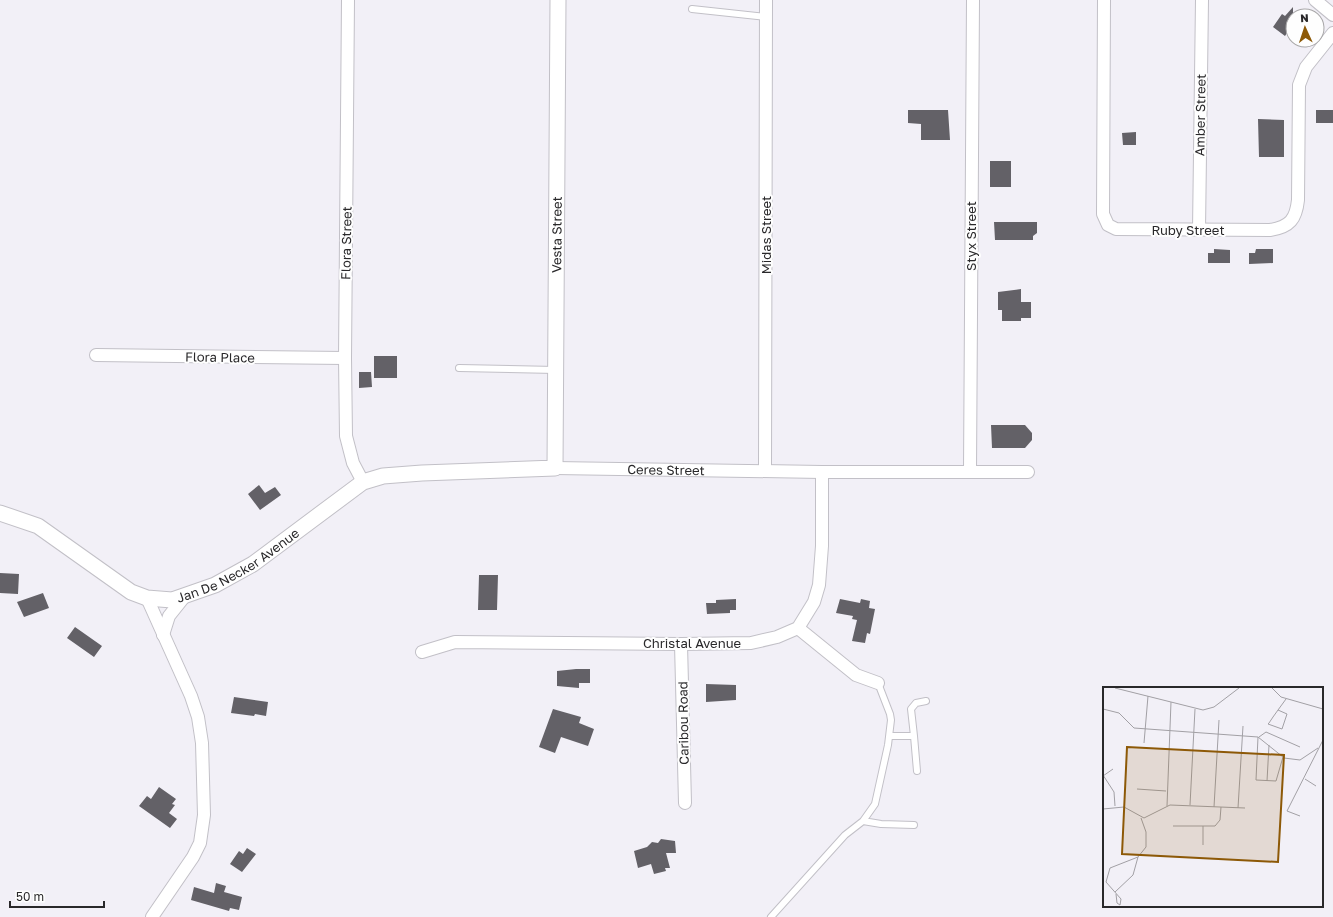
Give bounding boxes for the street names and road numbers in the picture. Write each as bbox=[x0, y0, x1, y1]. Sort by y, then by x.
street label: Amber Street bbox=[1191, 74, 1209, 156]
street label: Vesta Street bbox=[548, 196, 565, 273]
street label: Midas Street bbox=[758, 196, 774, 274]
street label: Styx Street bbox=[963, 201, 979, 271]
street label: Flora Street bbox=[337, 206, 355, 280]
street label: Ruby Street bbox=[1151, 222, 1225, 238]
street label: Flora Place bbox=[185, 348, 255, 366]
street label: Ceres Street bbox=[627, 461, 705, 478]
street label: Jan De Necker Avenue bbox=[174, 525, 302, 606]
street label: Christal Avenue bbox=[643, 635, 741, 651]
street label: Caribou Road bbox=[674, 681, 692, 765]

